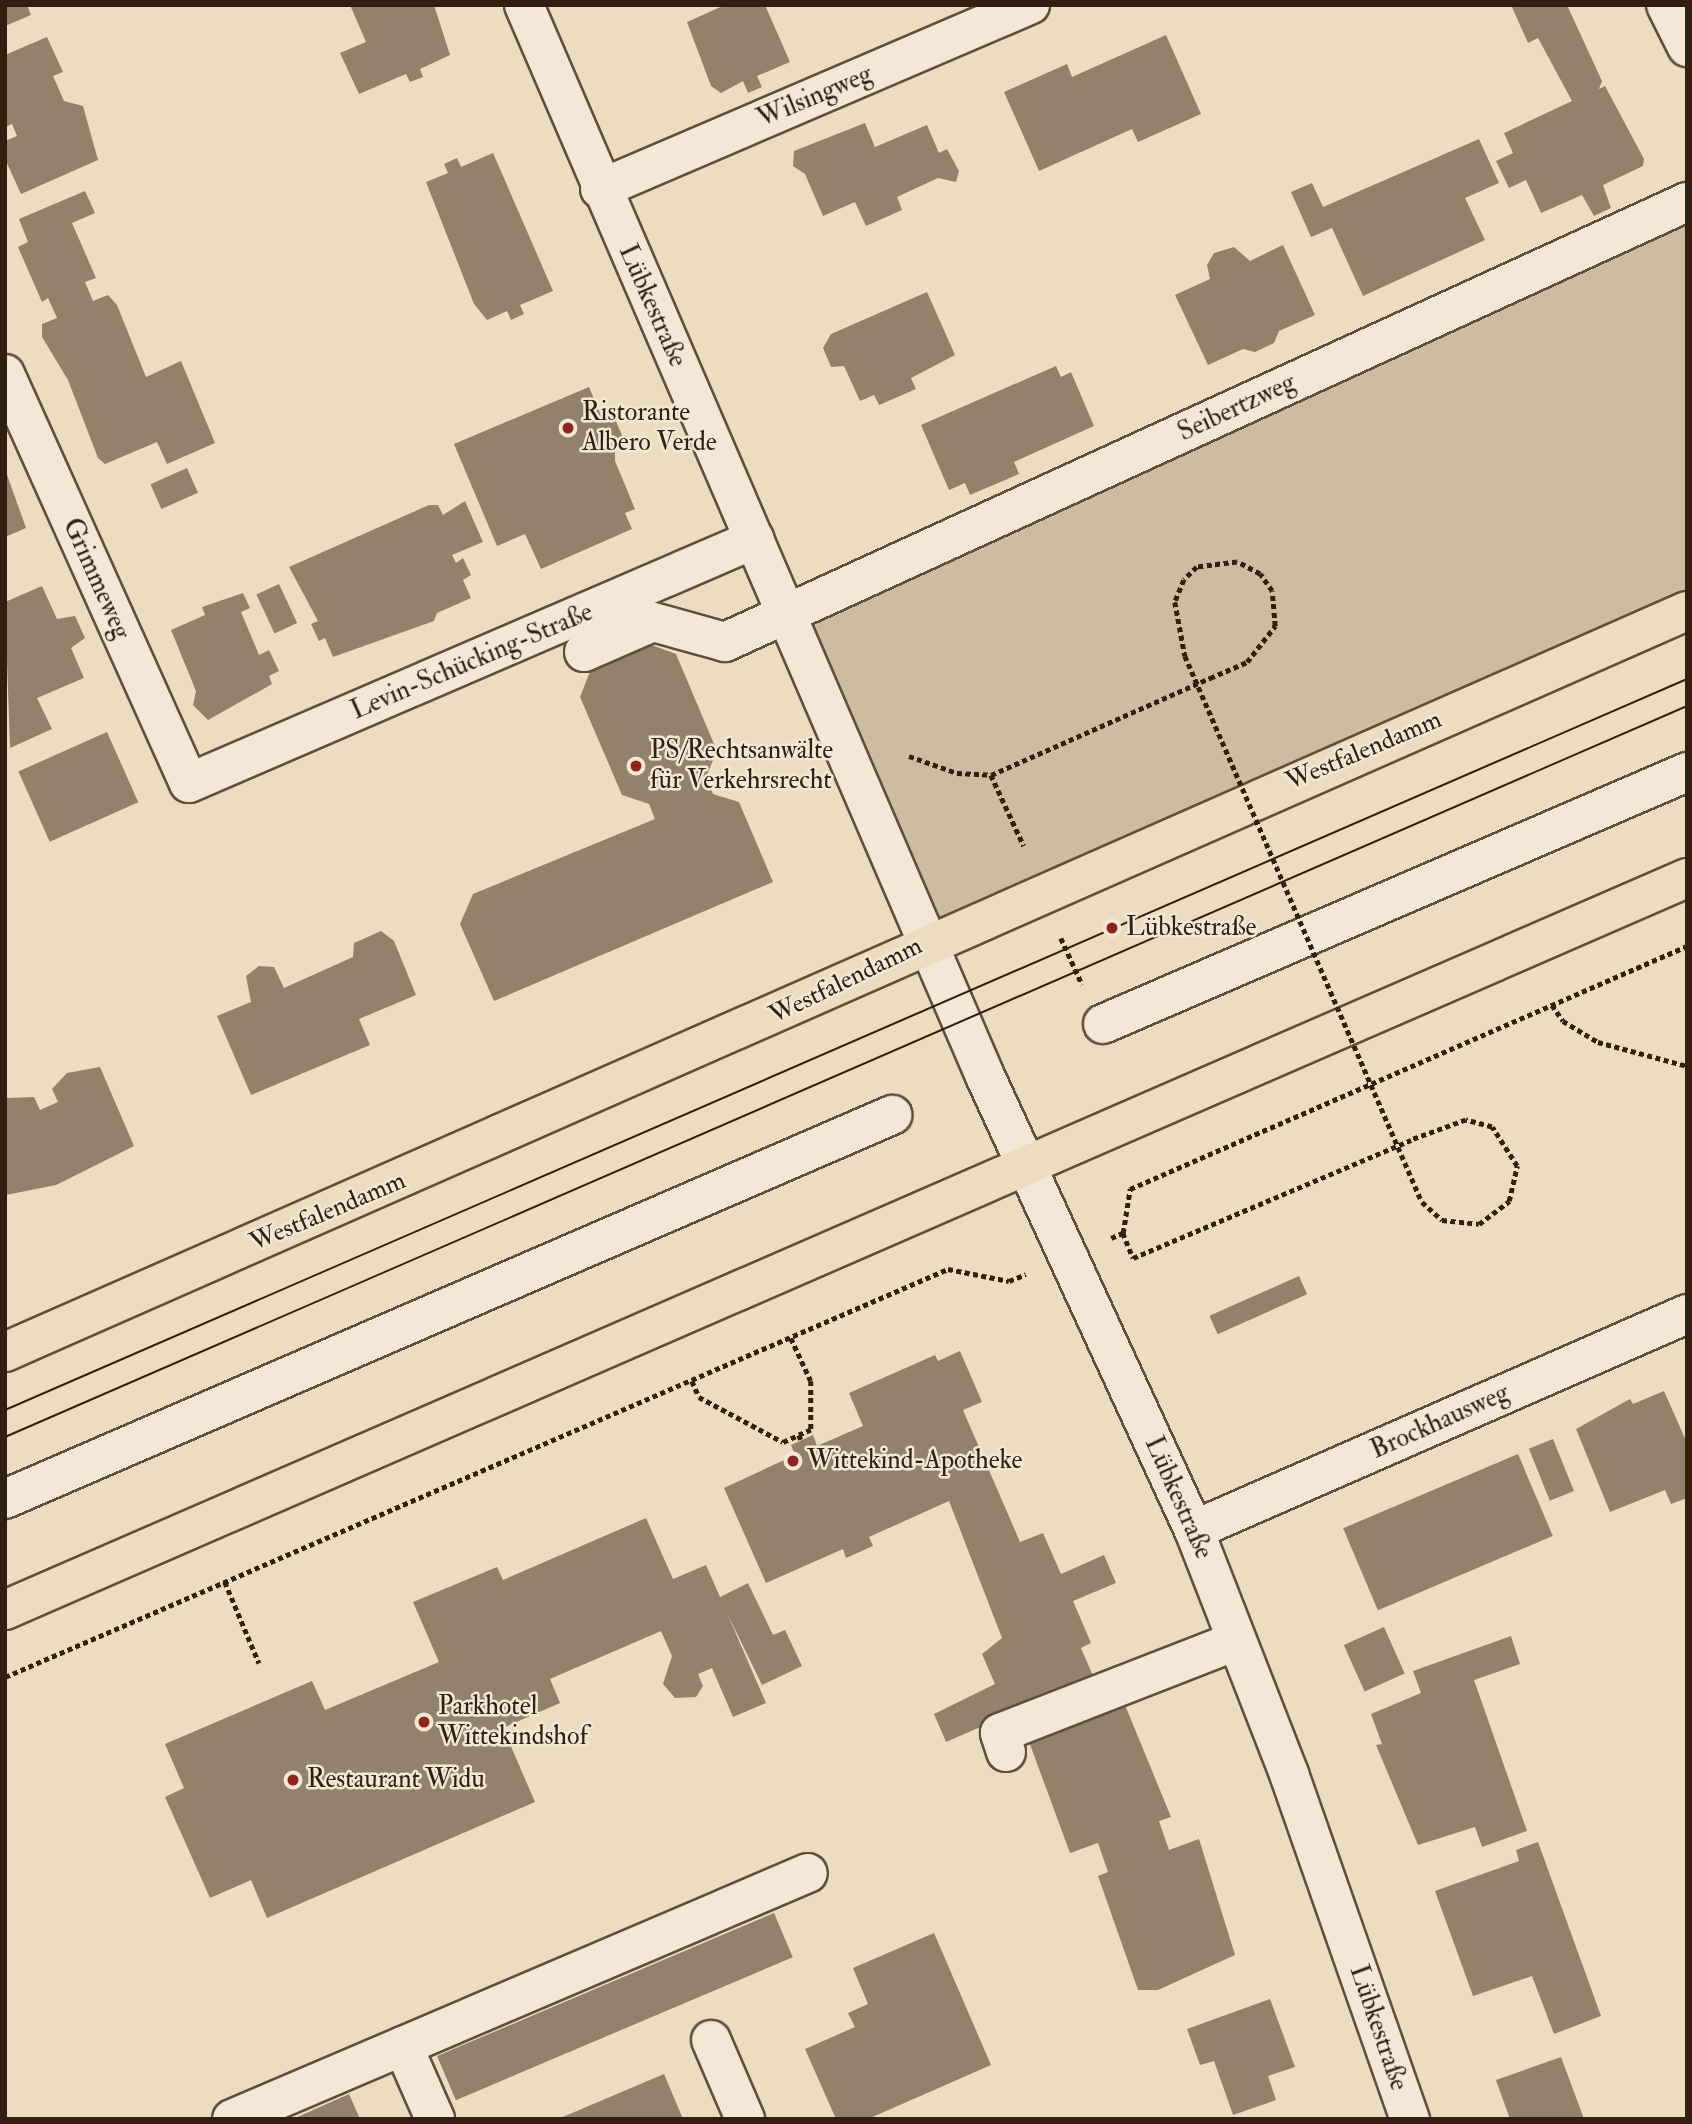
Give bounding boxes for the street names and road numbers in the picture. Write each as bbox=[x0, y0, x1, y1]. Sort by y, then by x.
street label: Wilsingweg bbox=[753, 59, 877, 135]
street label: Lübkestraße bbox=[611, 240, 693, 372]
street label: Seibertzweg bbox=[1173, 367, 1301, 449]
street label: Grimmeweg bbox=[55, 514, 137, 644]
street label: Levin-Schücking-Straße bbox=[347, 597, 597, 727]
street label: Westfalendamm bbox=[1281, 704, 1447, 798]
street label: Westfalendamm bbox=[765, 931, 927, 1031]
street label: Westfalendamm bbox=[245, 1165, 411, 1259]
street label: Brockhausweg bbox=[1366, 1378, 1514, 1466]
street label: Lübkestraße bbox=[1137, 1432, 1219, 1564]
street label: Lübkestraße bbox=[1342, 1961, 1414, 2095]

